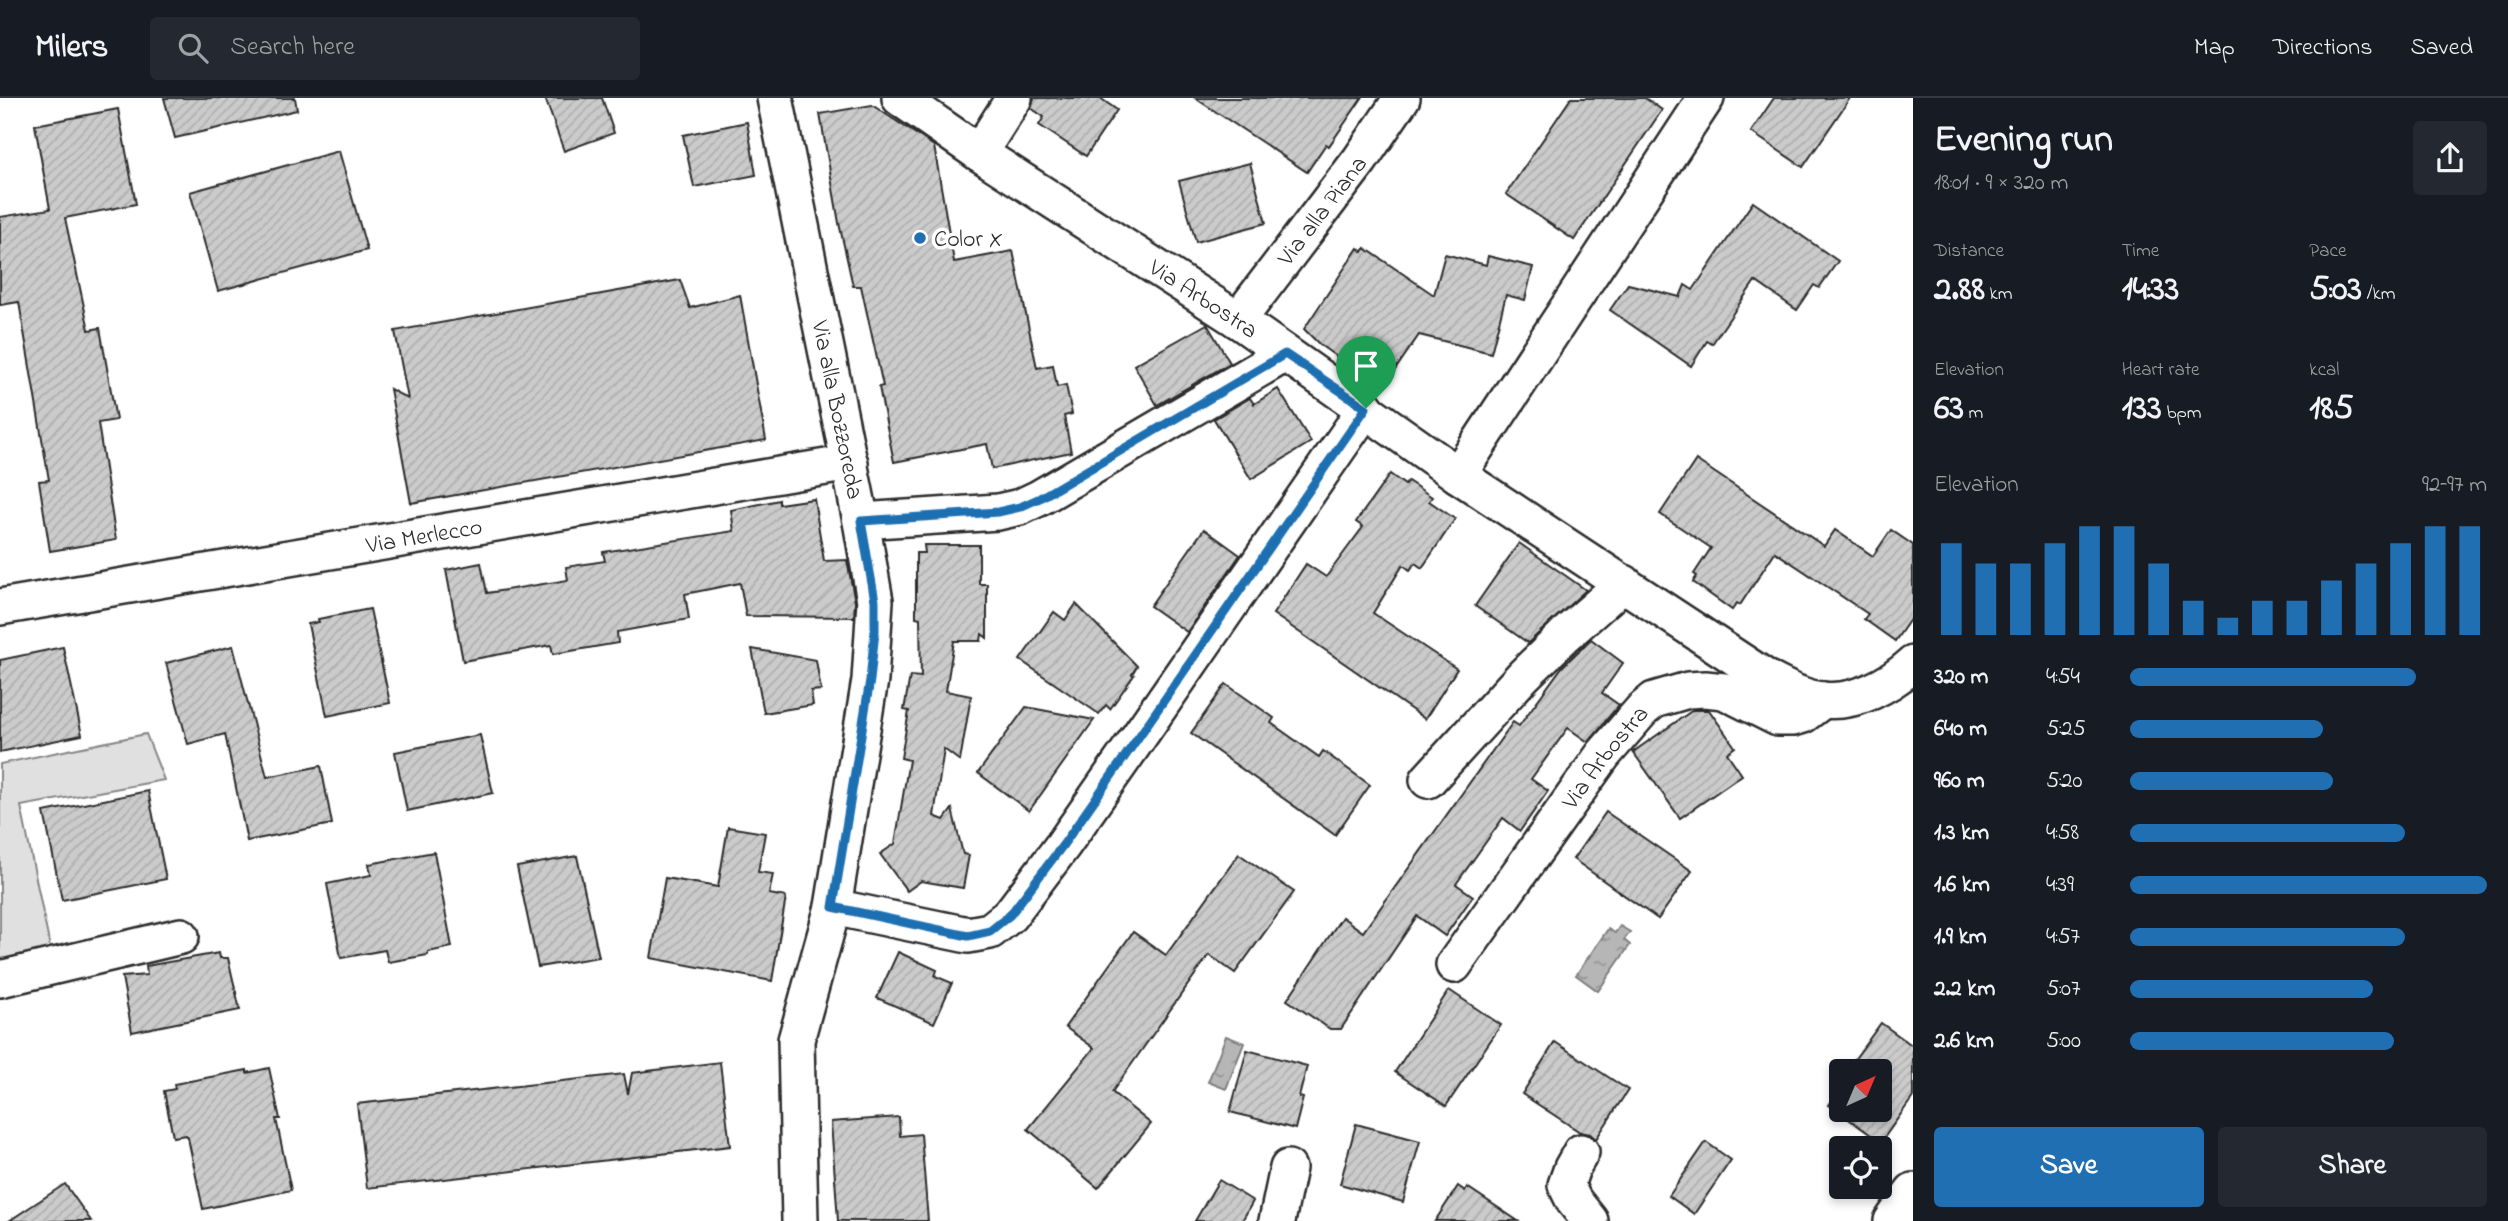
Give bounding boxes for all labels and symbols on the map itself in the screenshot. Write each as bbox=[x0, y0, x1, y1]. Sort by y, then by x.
street label: Via alla Piana bbox=[1270, 149, 1377, 275]
place label: Color X bbox=[934, 223, 1003, 258]
marker: Color X bbox=[912, 230, 928, 246]
street label: Via Arbostra bbox=[1140, 251, 1264, 349]
street label: Via alla Bozzoreda bbox=[800, 317, 871, 503]
pin bbox=[1336, 336, 1396, 408]
street label: Via Merlecco bbox=[363, 511, 485, 565]
street label: Via Arbostra bbox=[1554, 699, 1658, 818]
north arrow bbox=[1829, 1059, 1892, 1122]

